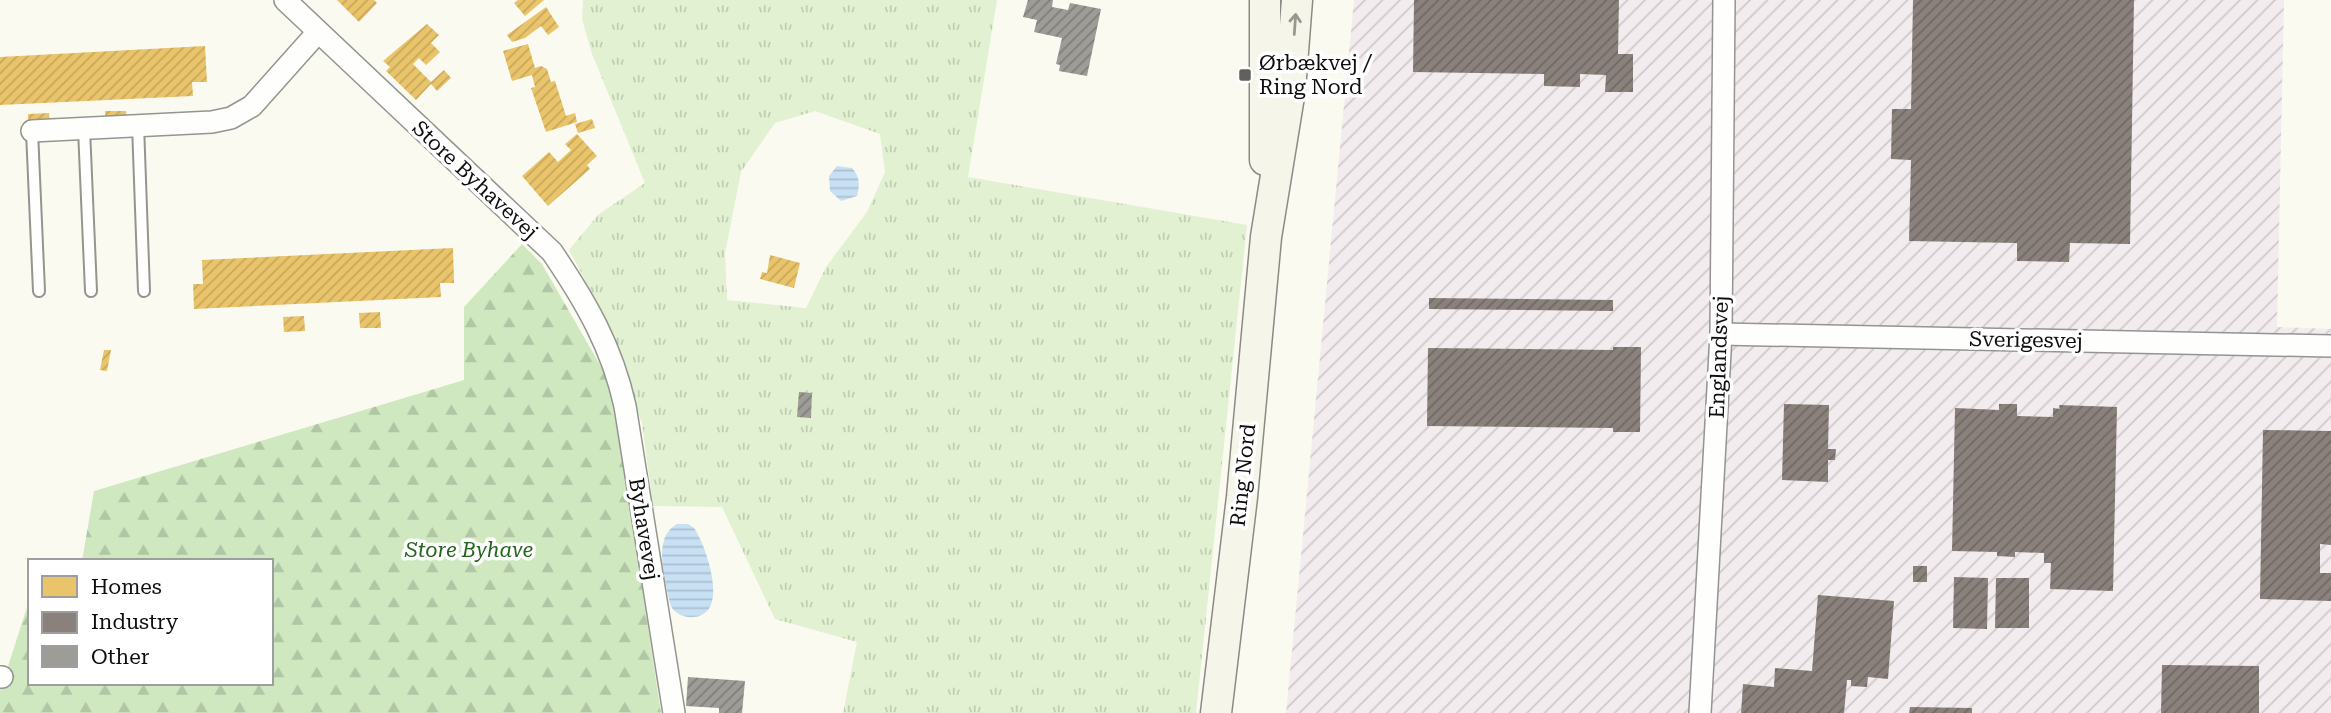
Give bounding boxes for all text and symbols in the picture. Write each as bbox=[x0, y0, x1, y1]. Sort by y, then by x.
one-way arrow bbox=[1289, 13, 1302, 36]
place label: Ørbækvej / Ring Nord bbox=[1259, 51, 1373, 99]
marker: Ørbækvej / Ring Nord bbox=[1237, 67, 1253, 83]
street label: Store Byhavevej bbox=[408, 116, 542, 244]
street label: Englandsvej bbox=[1705, 295, 1733, 419]
street label: Sverigesvej bbox=[1969, 327, 2083, 353]
street label: Ring Nord bbox=[1226, 422, 1260, 528]
street label: Byhavevej bbox=[624, 476, 664, 582]
park label: Store Byhave bbox=[404, 538, 533, 562]
legend bbox=[28, 559, 273, 685]
text: Homes bbox=[91, 575, 162, 599]
text: Industry bbox=[91, 610, 179, 634]
text: Other bbox=[91, 645, 150, 669]

